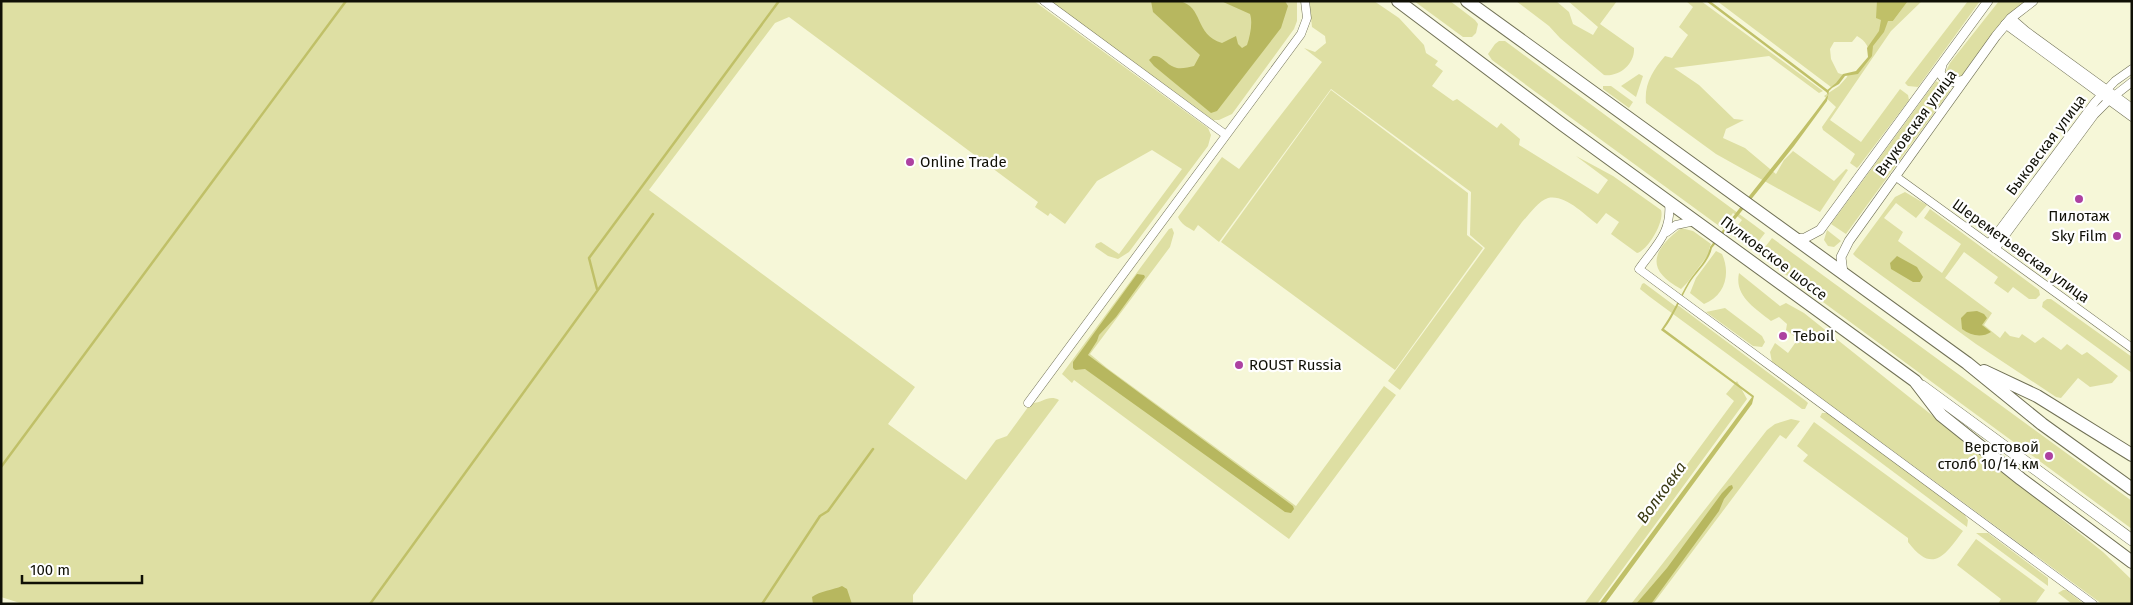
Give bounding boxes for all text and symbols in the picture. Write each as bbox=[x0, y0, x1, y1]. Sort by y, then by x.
street label: Внуковская улица bbox=[1871, 66, 1961, 180]
street label: Быковская улица bbox=[2002, 91, 2090, 199]
place label: Online Trade bbox=[920, 153, 1007, 171]
marker: Online Trade bbox=[904, 156, 916, 168]
marker: Пилотаж bbox=[2073, 193, 2085, 205]
street label: Шереметьевская улица bbox=[1949, 195, 2093, 307]
place label: Пилотаж bbox=[2048, 207, 2110, 225]
street label: Пулковское шоссе bbox=[1717, 212, 1831, 304]
place label: Sky Film bbox=[2051, 227, 2107, 245]
marker: Sky Film bbox=[2111, 230, 2123, 242]
place label: Teboil bbox=[1793, 327, 1835, 345]
marker: Teboil bbox=[1777, 330, 1789, 342]
place label: ROUST Russia bbox=[1249, 356, 1342, 374]
marker: ROUST Russia bbox=[1233, 359, 1245, 371]
place label: Верстовой столб 10/14 км bbox=[1937, 438, 2039, 473]
marker: Верстовой столб 10/14 км bbox=[2043, 450, 2055, 462]
water label: Волковка bbox=[1633, 458, 1690, 527]
scale bar bbox=[22, 552, 142, 584]
text: 100 m bbox=[30, 561, 70, 579]

